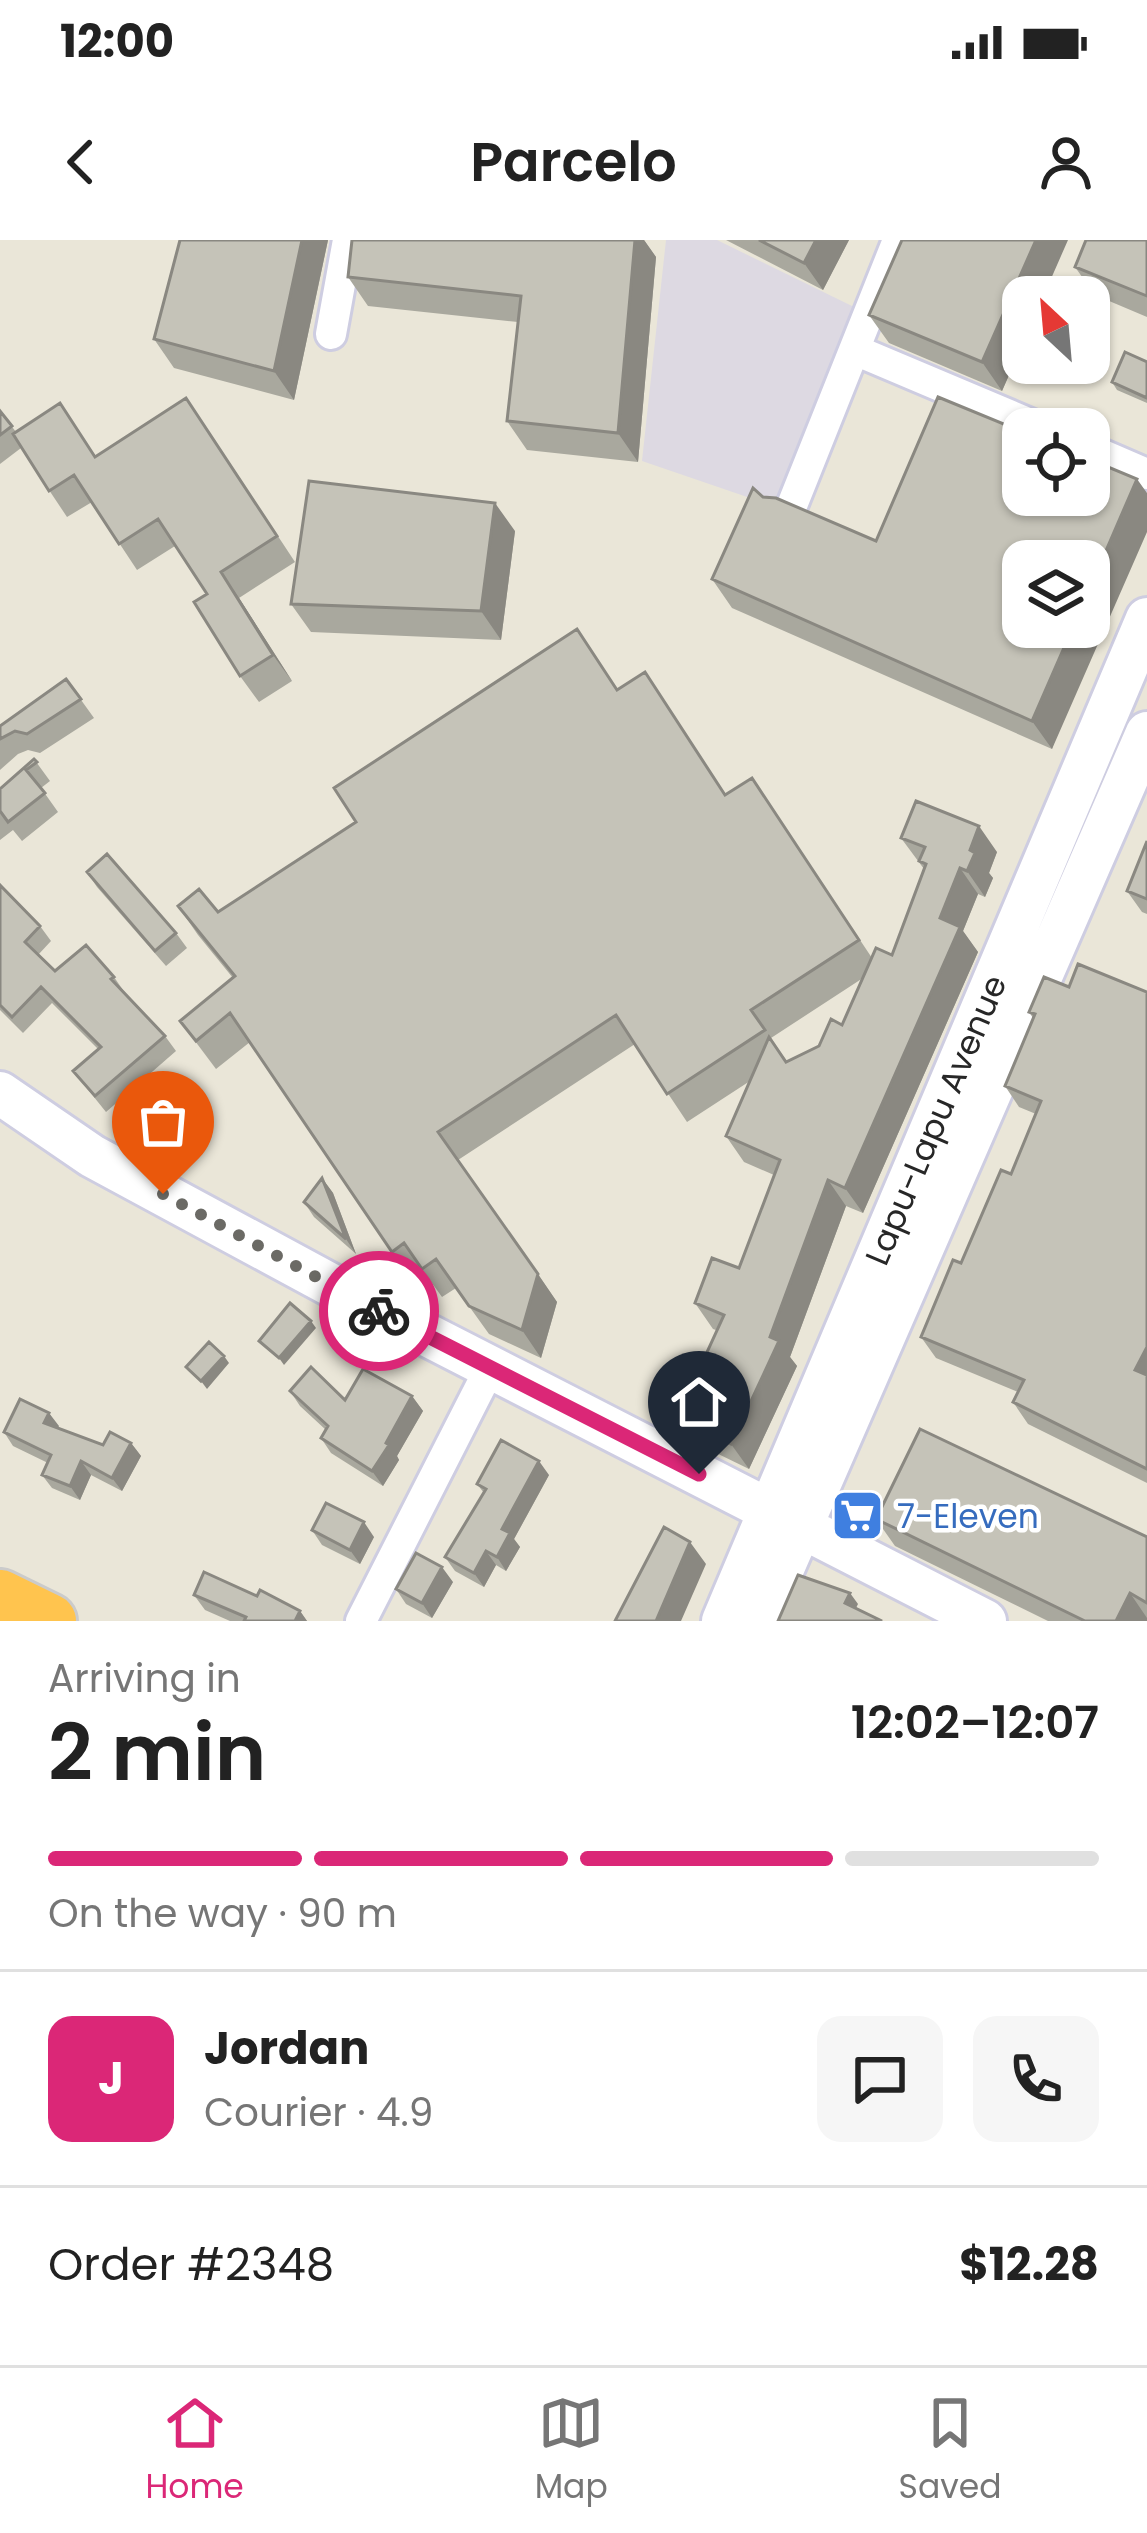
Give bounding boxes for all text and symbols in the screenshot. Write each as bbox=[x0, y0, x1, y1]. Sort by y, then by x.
text: 12:00 bbox=[60, 10, 174, 73]
text: Parcelo bbox=[470, 124, 677, 200]
icon: back bbox=[48, 129, 114, 195]
icon: person bbox=[1033, 129, 1099, 195]
north arrow bbox=[1002, 276, 1110, 384]
map controls bbox=[1002, 276, 1110, 648]
button: locate bbox=[1002, 408, 1110, 516]
button: layers bbox=[1002, 540, 1110, 648]
street label: Lapu-Lapu Avenue bbox=[854, 968, 1018, 1272]
pin bbox=[112, 1071, 214, 1194]
icon: bag bbox=[130, 1089, 196, 1155]
courier bbox=[319, 1251, 439, 1371]
icon: bike bbox=[346, 1278, 412, 1344]
pin bbox=[648, 1351, 750, 1474]
icon: home bbox=[666, 1369, 732, 1435]
supermarket icon: 7-Eleven bbox=[830, 1488, 886, 1544]
place label: 7-Eleven bbox=[897, 1493, 1039, 1540]
text: Arriving in bbox=[48, 1651, 241, 1706]
text: 12:02–12:07 bbox=[851, 1691, 1099, 1754]
text: 2 min bbox=[48, 1698, 266, 1807]
text: On the way · 90 m bbox=[48, 1886, 397, 1941]
button: chat bbox=[817, 2016, 943, 2142]
button: phone bbox=[973, 2016, 1099, 2142]
text: Jordan bbox=[204, 2017, 369, 2080]
text: J bbox=[98, 2047, 124, 2110]
text: Courier · 4.9 bbox=[204, 2085, 433, 2140]
text: Order #2348 bbox=[48, 2233, 334, 2296]
text: $12.28 bbox=[959, 2233, 1099, 2296]
tab: Home bbox=[145, 2390, 244, 2512]
tab: Map bbox=[535, 2390, 608, 2512]
tab: Saved bbox=[899, 2390, 1002, 2512]

